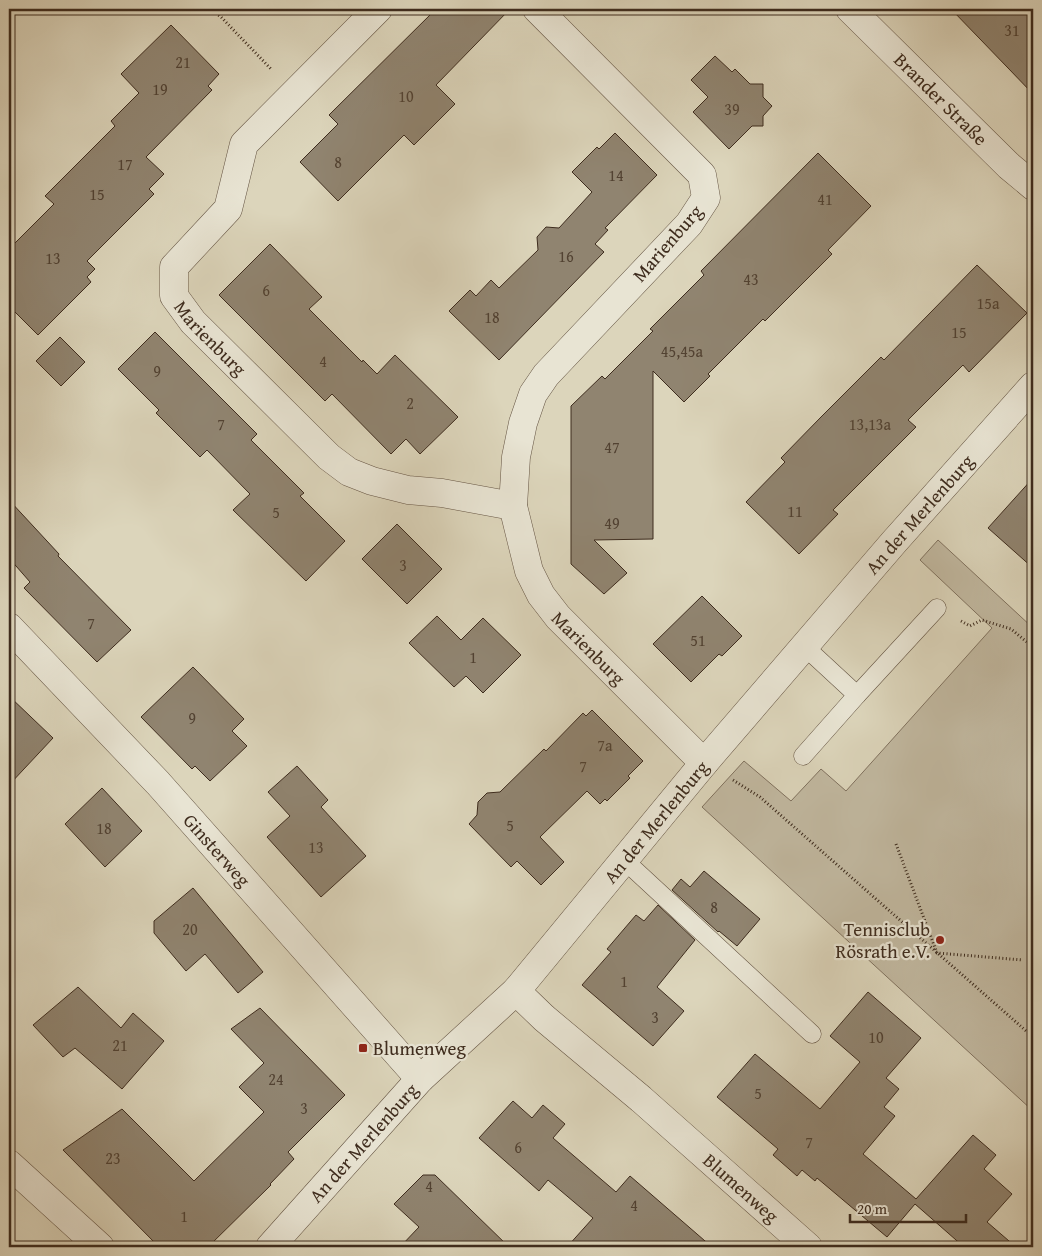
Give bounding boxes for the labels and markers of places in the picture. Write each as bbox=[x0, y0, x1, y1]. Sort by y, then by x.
place label: Tennisclub Rösrath e.V. bbox=[835, 915, 930, 965]
marker: Tennisclub Rösrath e.V. bbox=[934, 934, 946, 946]
place label: Blumenweg bbox=[373, 1034, 467, 1062]
marker: Blumenweg bbox=[357, 1042, 369, 1054]

